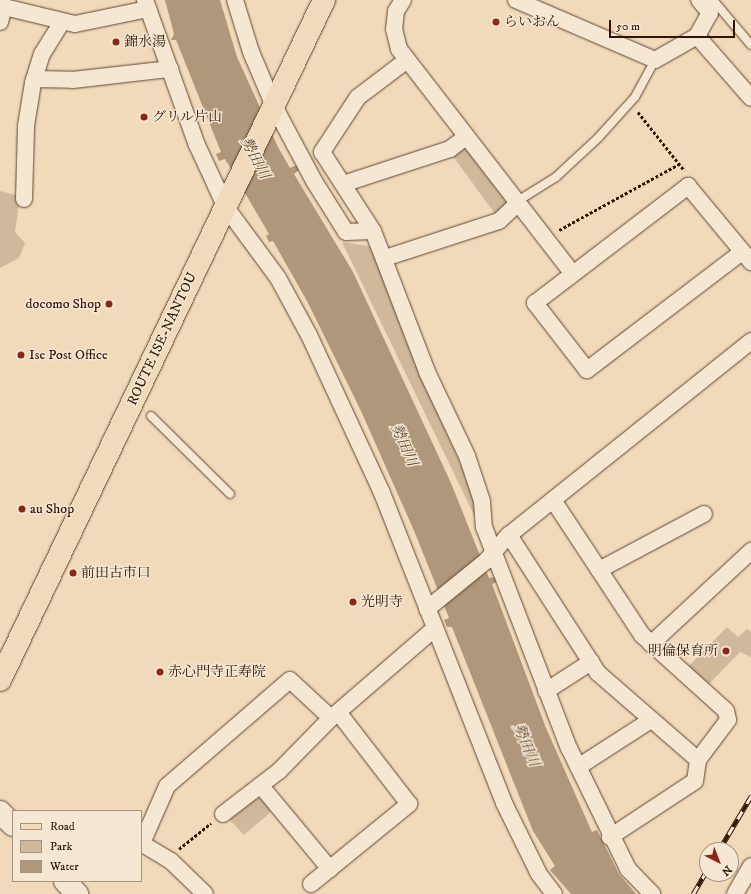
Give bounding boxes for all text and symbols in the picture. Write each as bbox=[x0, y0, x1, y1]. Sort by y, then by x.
scale bar bbox=[611, 12, 737, 38]
place label: らいおん bbox=[504, 14, 560, 30]
marker: らいおん bbox=[491, 17, 501, 27]
text: 50 m bbox=[616, 19, 640, 34]
place label: 錦水湯 bbox=[124, 34, 166, 50]
marker: 錦水湯 bbox=[111, 37, 121, 47]
place label: グリル片山 bbox=[152, 109, 222, 125]
marker: グリル片山 bbox=[139, 112, 149, 122]
water label: 勢田川 bbox=[236, 134, 274, 182]
street label: ROUTE ISE-NANTOU bbox=[124, 270, 200, 408]
place label: docomo Shop bbox=[26, 296, 101, 312]
marker: docomo Shop bbox=[104, 299, 114, 309]
place label: Ise Post Office bbox=[29, 347, 108, 363]
marker: Ise Post Office bbox=[16, 350, 26, 360]
water label: 勢田川 bbox=[387, 421, 421, 469]
place label: au Shop bbox=[30, 501, 74, 517]
marker: au Shop bbox=[17, 504, 27, 514]
place label: 前田古市口 bbox=[81, 565, 151, 581]
marker: 前田古市口 bbox=[68, 568, 78, 578]
place label: 光明寺 bbox=[361, 594, 403, 610]
marker: 光明寺 bbox=[348, 597, 358, 607]
place label: 明倫保育所 bbox=[648, 643, 718, 659]
marker: 明倫保育所 bbox=[721, 646, 731, 656]
place label: 赤心門寺正寿院 bbox=[168, 664, 266, 680]
marker: 赤心門寺正寿院 bbox=[155, 667, 165, 677]
water label: 勢田川 bbox=[509, 721, 543, 769]
legend bbox=[12, 810, 142, 882]
text: Road bbox=[50, 819, 75, 834]
text: Park bbox=[50, 839, 72, 854]
north arrow bbox=[699, 842, 739, 882]
text: Water bbox=[50, 859, 79, 874]
text: N bbox=[718, 862, 734, 878]

